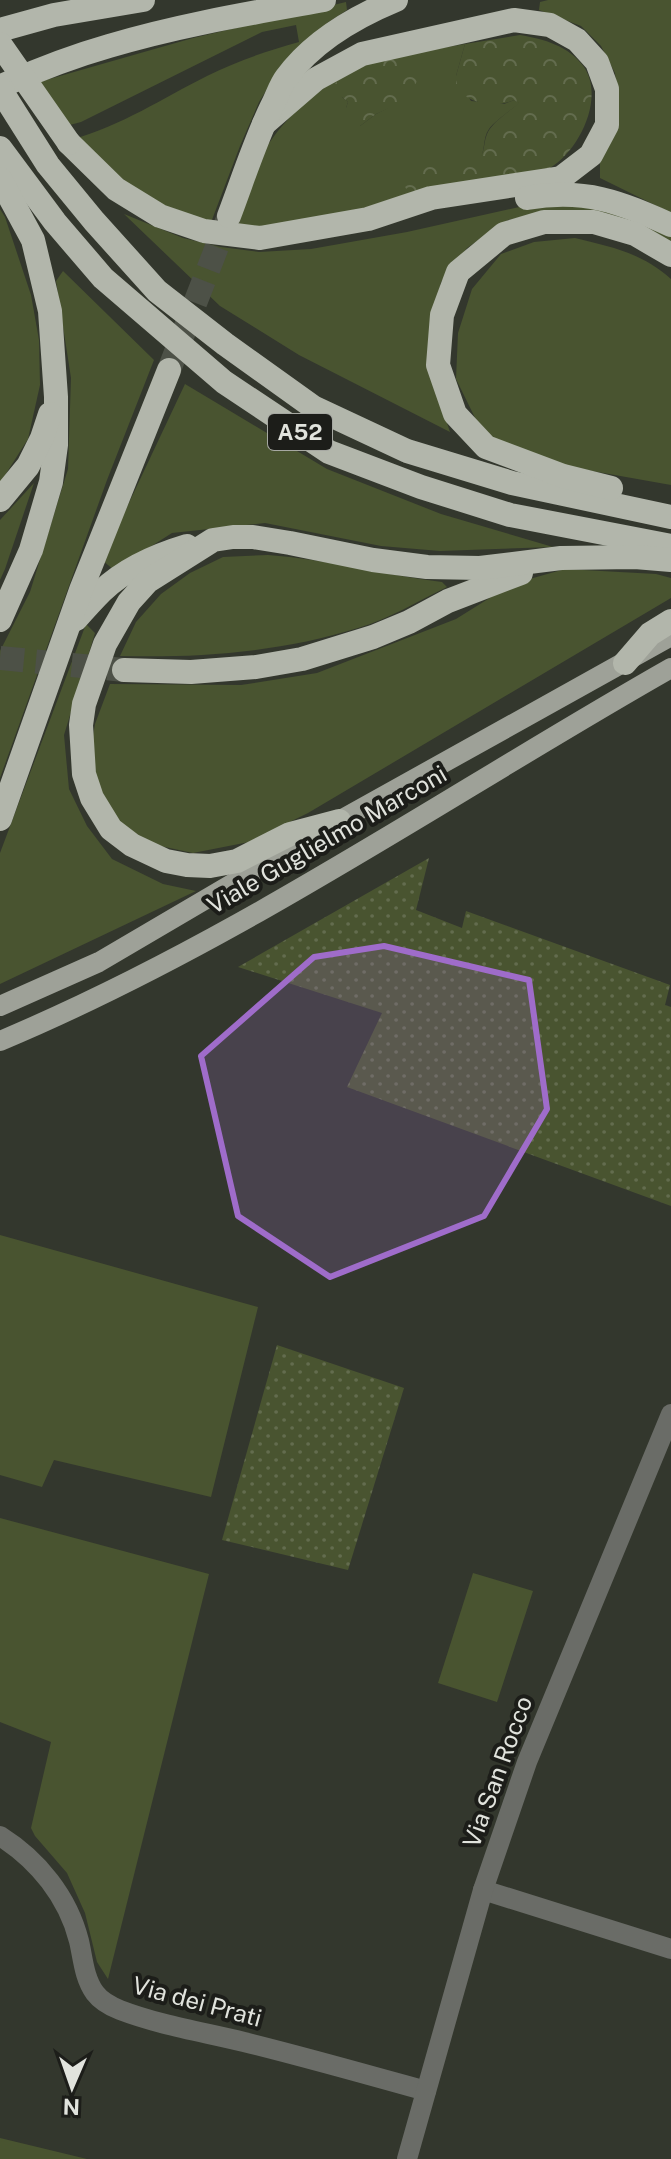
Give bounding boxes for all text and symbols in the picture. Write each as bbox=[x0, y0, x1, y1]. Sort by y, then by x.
road number: A52 bbox=[268, 414, 332, 450]
street label: Viale Guglielmo Marconi bbox=[202, 759, 451, 919]
street label: Via San Rocco bbox=[457, 1692, 537, 1851]
street label: Via dei Prati bbox=[129, 1970, 265, 2032]
north arrow bbox=[32, 2047, 112, 2127]
text: N bbox=[62, 2094, 80, 2120]

